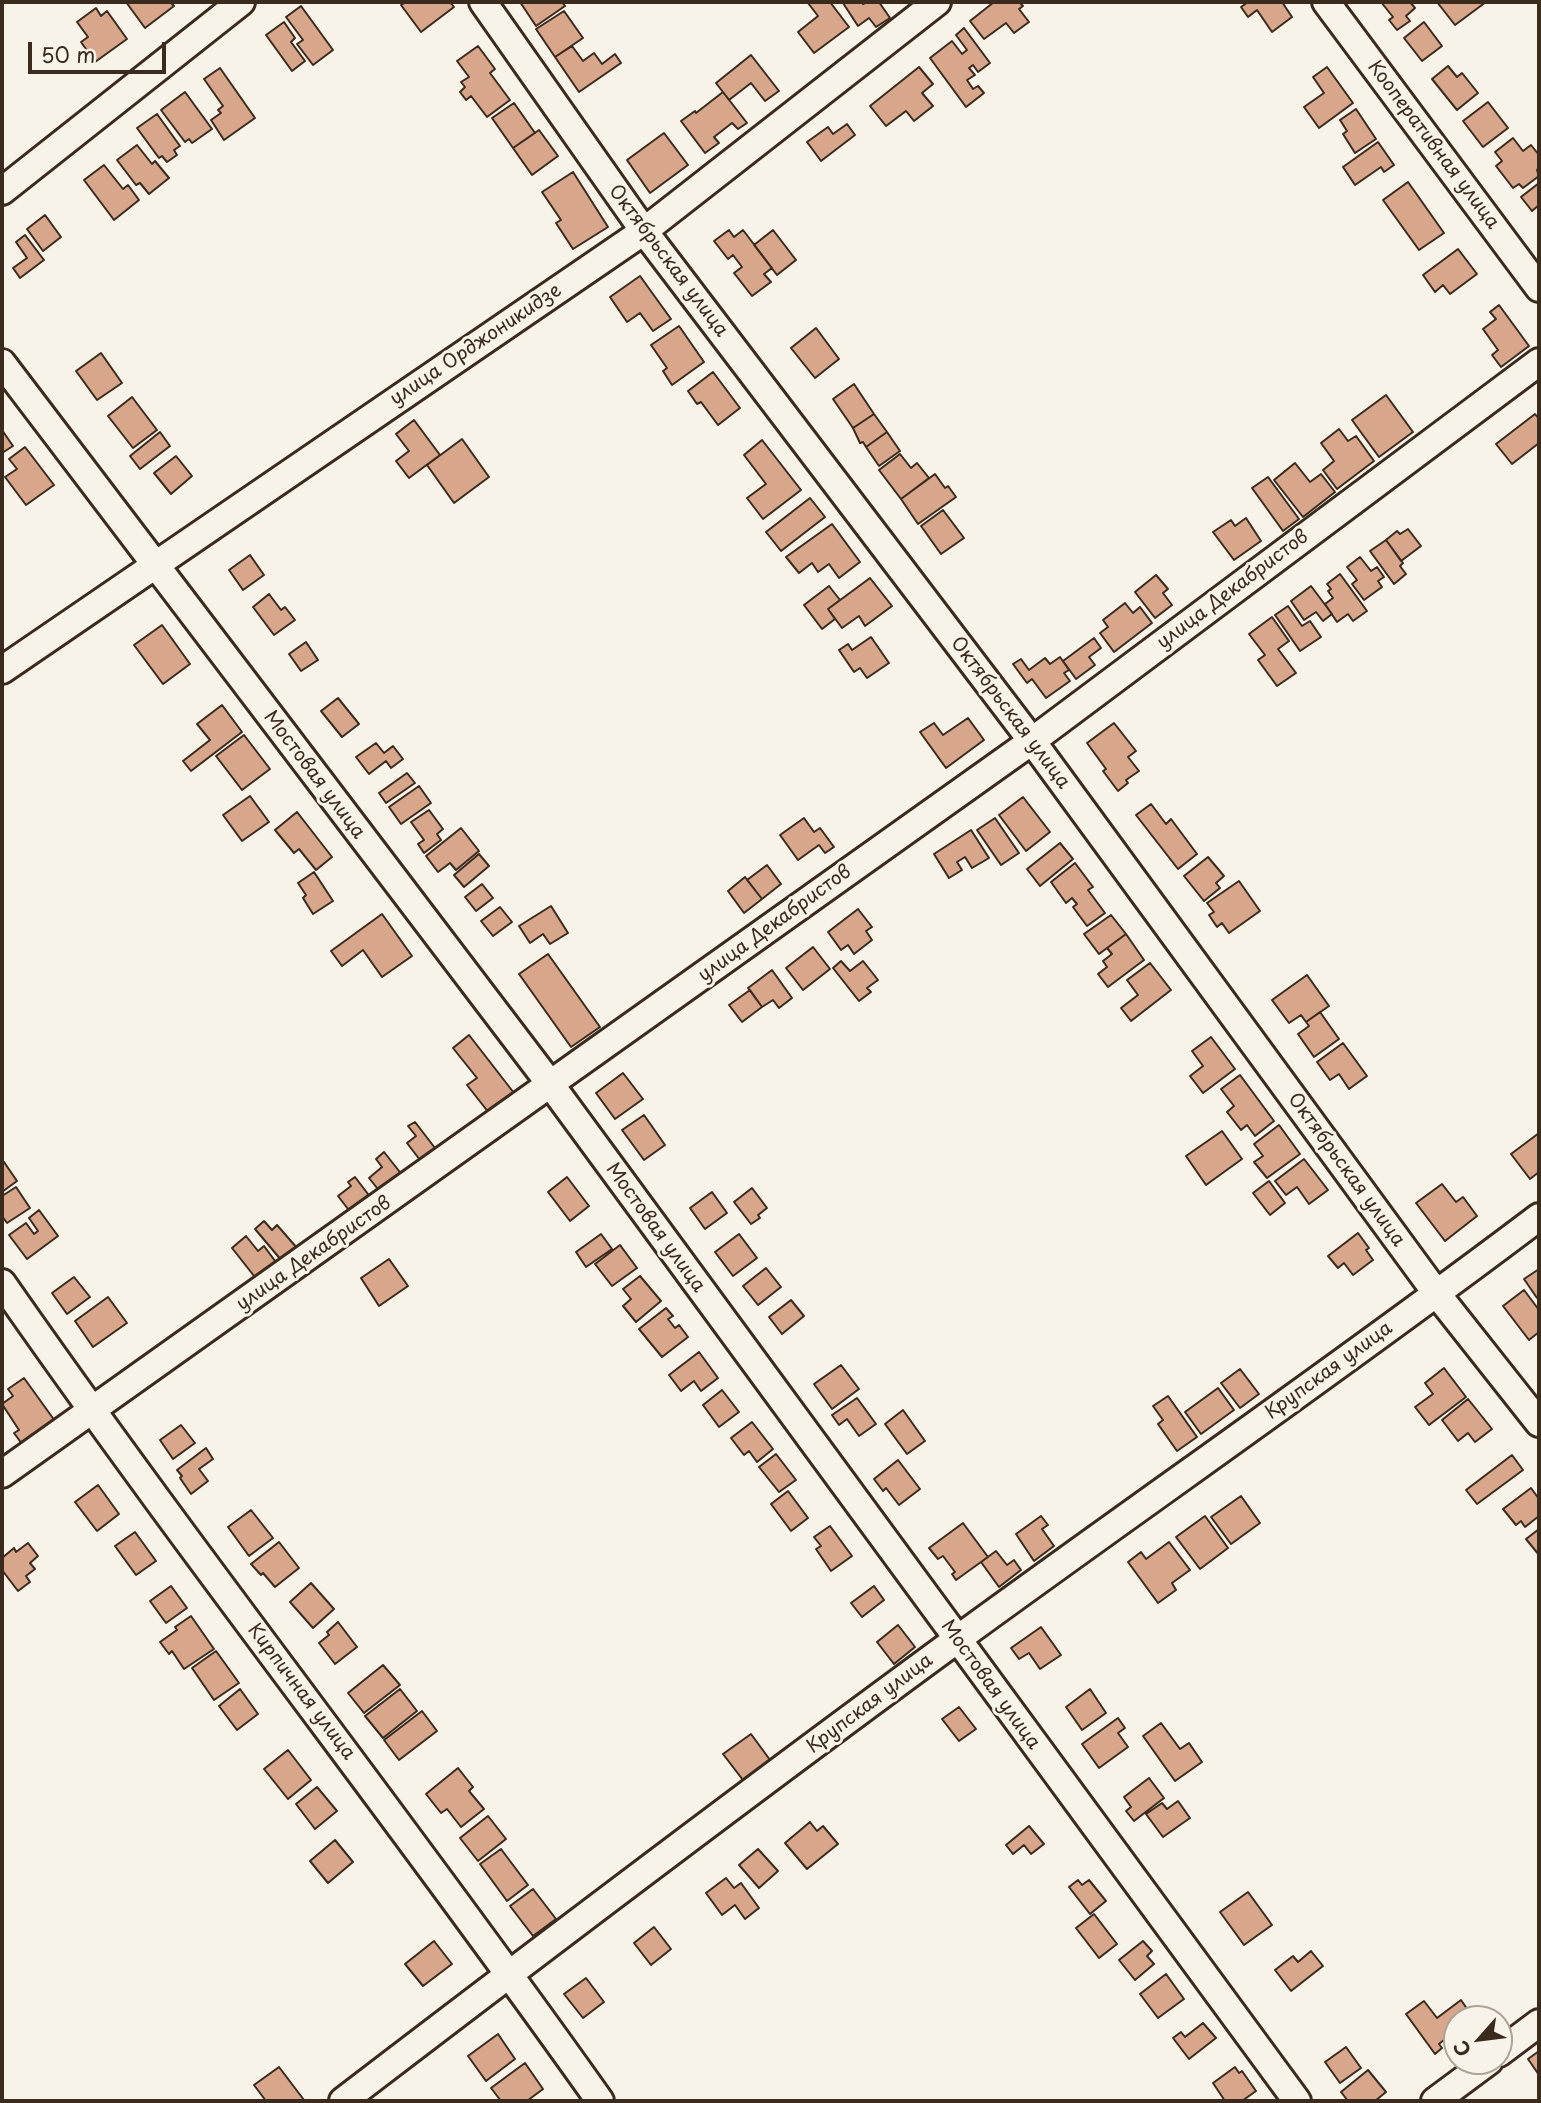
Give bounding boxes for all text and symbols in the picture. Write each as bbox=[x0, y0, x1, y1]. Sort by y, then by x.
scale bar bbox=[32, 28, 170, 72]
text: 50 m bbox=[41, 38, 95, 70]
street label: Кооперативная улица bbox=[1362, 56, 1504, 234]
street label: Октябрьская улица bbox=[603, 181, 733, 341]
street label: улица Орджоникидзе bbox=[386, 279, 566, 411]
street label: улица Декабристов bbox=[1153, 526, 1313, 654]
street label: Октябрьская улица bbox=[945, 633, 1075, 793]
street label: Мостовая улица bbox=[258, 706, 370, 844]
street label: улица Декабристов bbox=[694, 861, 856, 987]
street label: Октябрьская улица bbox=[1283, 1089, 1409, 1251]
street label: Мостовая улица bbox=[600, 1159, 710, 1297]
street label: улица Декабристов bbox=[232, 1192, 396, 1316]
street label: Крупская улица bbox=[1261, 1317, 1397, 1425]
street label: Мостовая улица bbox=[935, 1616, 1045, 1754]
street label: Кирпичная улица bbox=[242, 1619, 360, 1765]
street label: Крупская улица bbox=[802, 1649, 938, 1759]
north arrow bbox=[1443, 2005, 1513, 2075]
text: С bbox=[1446, 2036, 1477, 2062]

